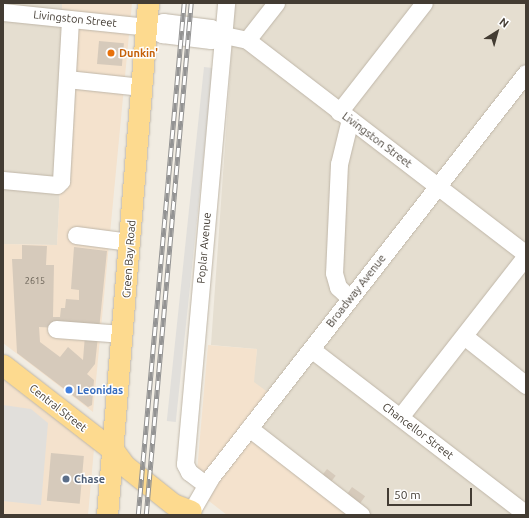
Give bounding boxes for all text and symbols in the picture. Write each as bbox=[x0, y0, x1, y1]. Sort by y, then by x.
street label: Livingston Street bbox=[33, 8, 117, 30]
north arrow bbox=[477, 12, 517, 52]
text: N bbox=[497, 15, 511, 30]
place label: Dunkin' bbox=[119, 46, 158, 60]
marker: Dunkin' bbox=[106, 48, 116, 58]
street label: Livingston Street bbox=[340, 109, 414, 171]
street label: Poplar Avenue bbox=[194, 212, 214, 284]
street label: Green Bay Road bbox=[120, 220, 138, 298]
street label: Broadway Avenue bbox=[323, 252, 389, 330]
house number: 2615 bbox=[25, 276, 45, 286]
street label: Central Street bbox=[27, 381, 89, 435]
place label: Leonidas bbox=[77, 383, 123, 397]
marker: Leonidas bbox=[64, 385, 74, 395]
street label: Chancellor Street bbox=[380, 400, 456, 462]
place label: Chase bbox=[74, 472, 105, 486]
marker: Chase bbox=[61, 474, 71, 484]
scale bar bbox=[389, 480, 474, 506]
text: 50 m bbox=[394, 488, 421, 501]

